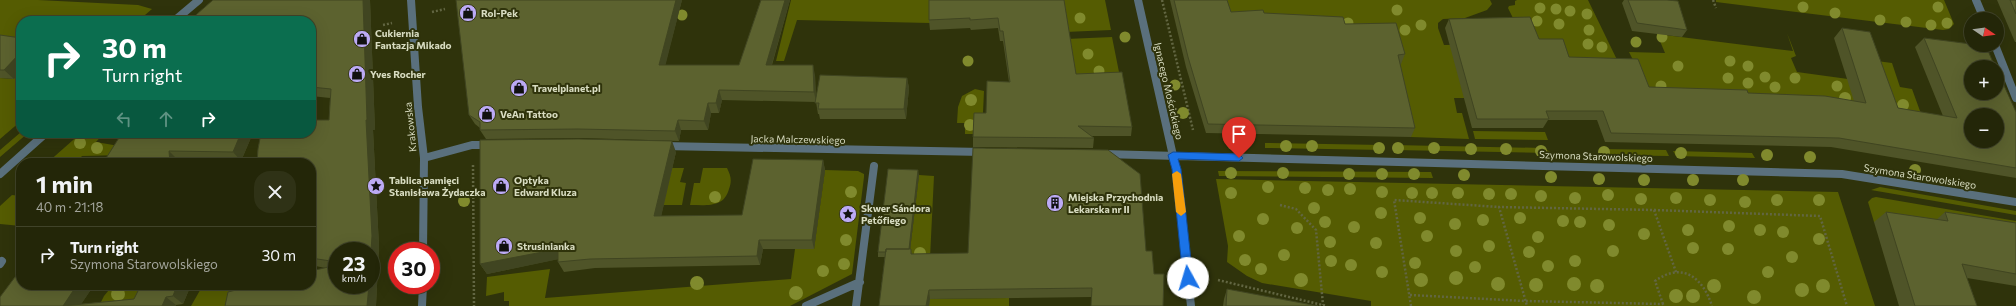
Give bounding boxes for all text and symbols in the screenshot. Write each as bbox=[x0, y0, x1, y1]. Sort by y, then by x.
shop icon: Rol-Pek bbox=[458, 3, 478, 23]
place label: Rol-Pek bbox=[481, 7, 518, 19]
north arrow bbox=[1964, 12, 2004, 52]
map controls bbox=[1964, 12, 2004, 148]
place label: Cukiernia Fantazja Mikado bbox=[375, 27, 452, 51]
shop icon: Cukiernia Fantazja Mikado bbox=[352, 29, 372, 49]
text: 30 m bbox=[102, 30, 167, 64]
icon: right bbox=[36, 32, 88, 84]
street label: Ignacego Mościckiego bbox=[1152, 41, 1186, 141]
button: + bbox=[1964, 60, 2004, 100]
text: Turn right bbox=[102, 64, 182, 86]
shop icon: Yves Rocher bbox=[347, 64, 367, 84]
place label: Yves Rocher bbox=[370, 68, 426, 80]
shop icon: Travelplanet.pl bbox=[509, 78, 529, 98]
place label: Travelplanet.pl bbox=[532, 82, 601, 94]
street label: Krakowska bbox=[401, 102, 419, 152]
shop icon: VeAn Tattoo bbox=[477, 104, 497, 124]
icon: left bbox=[113, 108, 135, 130]
icon: ahead bbox=[155, 108, 177, 130]
icon: right bbox=[197, 108, 219, 130]
place label: VeAn Tattoo bbox=[500, 108, 558, 120]
button: − bbox=[1964, 108, 2004, 148]
pin bbox=[1222, 117, 1256, 158]
icon: arrive bbox=[1228, 123, 1250, 145]
street label: Jacka Malczewskiego bbox=[750, 132, 846, 146]
street label: Szymona Starowolskiego bbox=[1539, 148, 1653, 164]
street label: Szymona Starowolskiego bbox=[1863, 161, 1977, 191]
text: 1 min bbox=[36, 169, 93, 198]
button: close bbox=[254, 171, 296, 213]
place label: Tablica pamięci Stanisława Żydaczka bbox=[389, 174, 486, 198]
place label: Optyka Edward Kluza bbox=[514, 174, 577, 198]
place icon: Tablica pamięci Stanisława Żydaczka bbox=[366, 176, 386, 196]
shop icon: Optyka Edward Kluza bbox=[491, 176, 511, 196]
place label: Miejska Przychodnia Lekarska nr II bbox=[1068, 191, 1163, 215]
building icon: Miejska Przychodnia Lekarska nr II bbox=[1045, 193, 1065, 213]
text: 40 m · 21:18 bbox=[36, 199, 103, 215]
place label: Skwer Sándora Petőfiego bbox=[861, 202, 930, 226]
place icon: Skwer Sándora Petőfiego bbox=[838, 204, 858, 224]
shop icon: Strusinianka bbox=[494, 236, 514, 256]
text: Turn right bbox=[70, 238, 139, 256]
place label: Strusinianka bbox=[517, 240, 575, 252]
speed limit sign: 30 bbox=[388, 242, 440, 294]
icon: right bbox=[36, 244, 58, 266]
text: 30 m bbox=[262, 246, 296, 264]
text: 23 bbox=[342, 251, 366, 275]
text: Szymona Starowolskiego bbox=[70, 256, 218, 272]
position arrow bbox=[1167, 257, 1209, 299]
text: km/h bbox=[342, 272, 366, 284]

